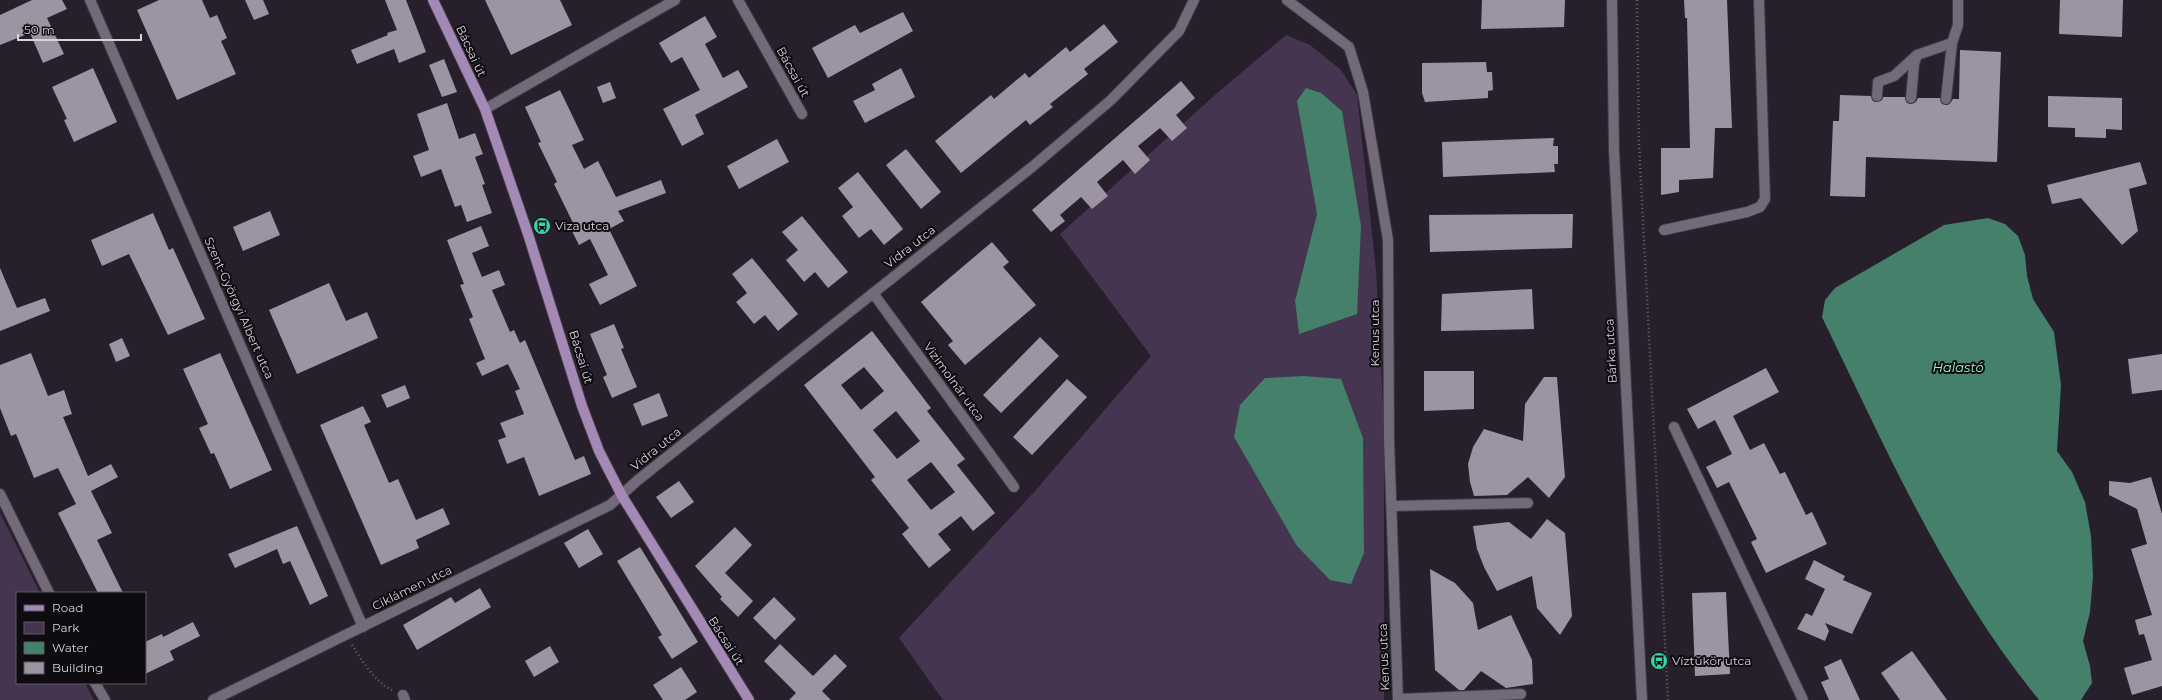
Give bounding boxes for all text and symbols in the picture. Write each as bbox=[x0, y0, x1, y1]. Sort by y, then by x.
scale bar bbox=[18, 16, 141, 42]
text: 50 m bbox=[24, 22, 55, 37]
street label: Bácsai út bbox=[453, 23, 490, 79]
street label: Bácsai út bbox=[774, 44, 813, 100]
bus stop icon: Viza utca bbox=[532, 216, 552, 236]
place label: Viza utca bbox=[555, 218, 609, 233]
street label: Vidra utca bbox=[881, 222, 938, 271]
street label: Szent-Györgyi Albert utca bbox=[201, 234, 278, 381]
street label: Kenus utca bbox=[1367, 299, 1382, 367]
street label: Bárka utca bbox=[1601, 318, 1620, 384]
street label: Bácsai út bbox=[566, 328, 597, 386]
street label: Vizimolnár utca bbox=[921, 339, 988, 424]
water label: Halastó bbox=[1932, 359, 1984, 375]
street label: Vidra utca bbox=[627, 424, 684, 474]
street label: Ciklámen utca bbox=[369, 562, 454, 613]
legend bbox=[16, 592, 146, 684]
text: Road bbox=[52, 600, 83, 615]
street label: Bácsai út bbox=[705, 614, 748, 668]
text: Park bbox=[52, 620, 80, 635]
street label: Kenus utca bbox=[1375, 623, 1392, 691]
text: Water bbox=[52, 640, 89, 655]
bus stop icon: Víztükör utca bbox=[1649, 651, 1669, 671]
place label: Víztükör utca bbox=[1672, 653, 1751, 668]
text: Building bbox=[52, 660, 103, 675]

